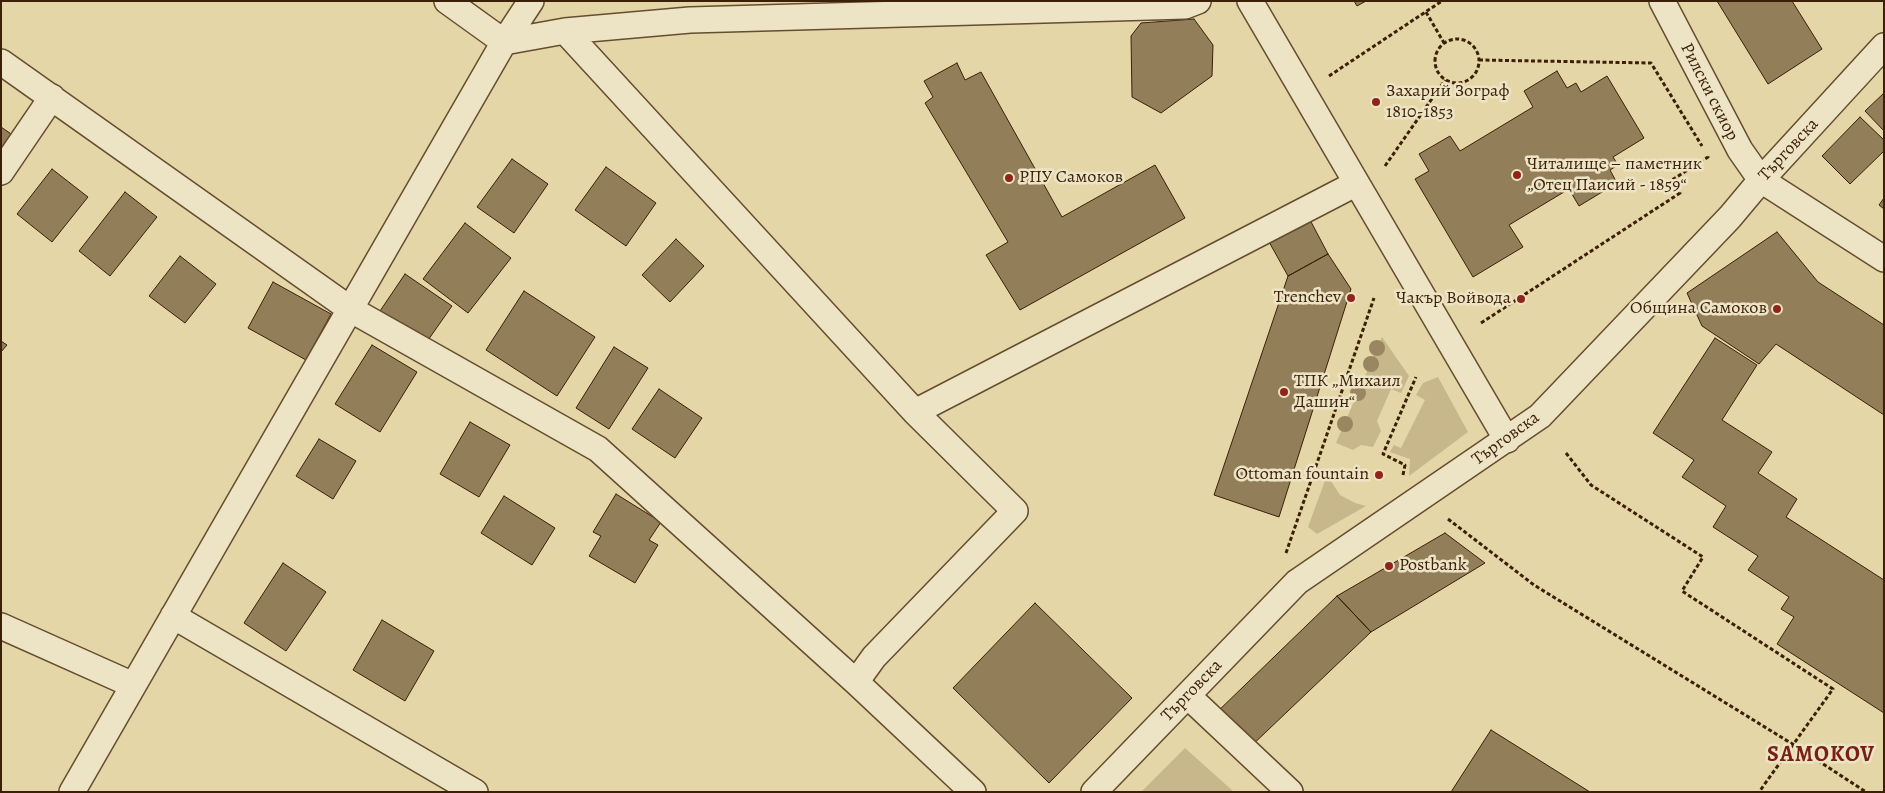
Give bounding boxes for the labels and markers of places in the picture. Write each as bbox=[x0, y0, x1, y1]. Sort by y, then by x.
place label: Захарий Зограф 1810-1853 bbox=[1386, 81, 1509, 124]
marker: Захарий Зограф 1810-1853 bbox=[1370, 96, 1382, 108]
place label: Читалище – паметник „Отец Паисий - 1859“ bbox=[1527, 154, 1702, 196]
place label: РПУ Самоков bbox=[1019, 167, 1123, 189]
marker: Читалище – паметник „Отец Паисий - 1859“ bbox=[1511, 169, 1523, 181]
marker: РПУ Самоков bbox=[1003, 172, 1015, 184]
place label: Trenchev bbox=[1274, 287, 1341, 309]
place label: Чакър Войвода bbox=[1396, 288, 1511, 310]
marker: Trenchev bbox=[1345, 292, 1357, 304]
marker: Чакър Войвода bbox=[1515, 293, 1527, 305]
place label: Община Самоков bbox=[1630, 298, 1767, 320]
marker: Община Самоков bbox=[1771, 303, 1783, 315]
place label: ТПК „Михаил Дашин“ bbox=[1294, 371, 1401, 414]
marker: ТПК „Михаил Дашин“ bbox=[1278, 386, 1290, 398]
place label: Ottoman fountain bbox=[1235, 464, 1369, 486]
marker: Ottoman fountain bbox=[1373, 469, 1385, 481]
place label: Postbank bbox=[1399, 555, 1467, 577]
marker: Postbank bbox=[1383, 560, 1395, 572]

